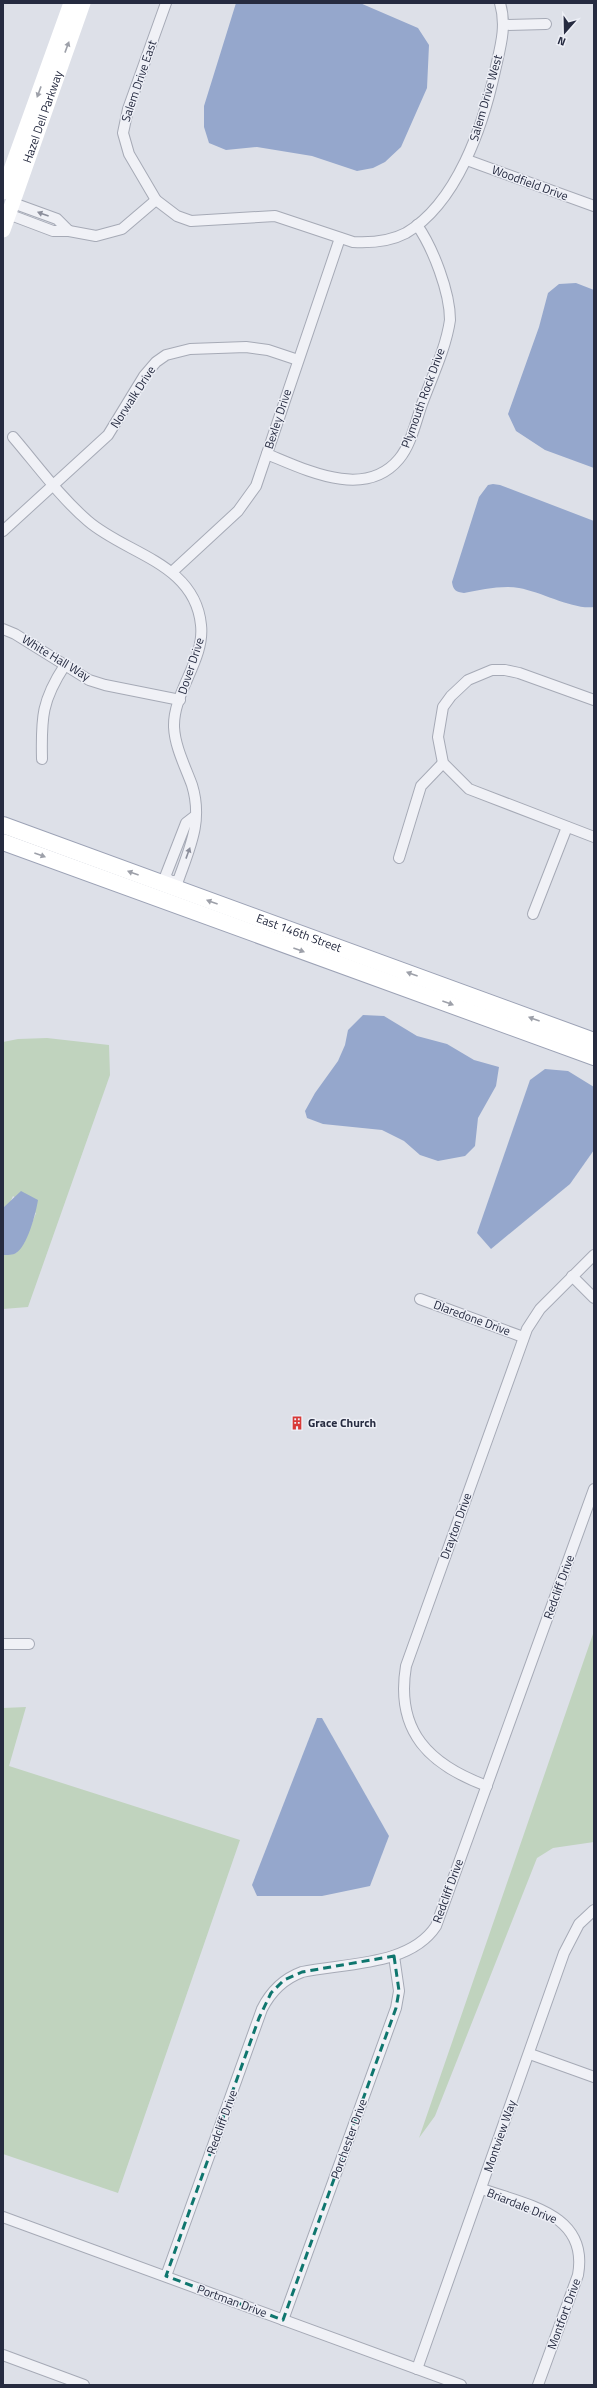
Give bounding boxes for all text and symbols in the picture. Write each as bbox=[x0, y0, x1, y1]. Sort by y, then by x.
north arrow bbox=[545, 12, 585, 52]
text: N bbox=[555, 33, 568, 50]
street label: Salem Drive East bbox=[116, 37, 162, 124]
one-way arrow bbox=[65, 41, 71, 53]
street label: Salem Drive West bbox=[464, 52, 507, 143]
street label: Hazel Dell Parkway bbox=[17, 68, 68, 166]
one-way arrow bbox=[35, 87, 41, 99]
street label: Woodfield Drive bbox=[489, 160, 571, 205]
one-way arrow bbox=[36, 210, 48, 216]
street label: Plymouth Rock Drive bbox=[396, 345, 449, 451]
street label: Norwalk Drive bbox=[105, 362, 160, 432]
street label: Bexley Drive bbox=[259, 386, 296, 451]
street label: White Hall Way bbox=[18, 630, 94, 686]
street label: Dover Drive bbox=[172, 635, 209, 697]
one-way arrow bbox=[186, 846, 192, 858]
one-way arrow bbox=[34, 853, 46, 859]
one-way arrow bbox=[126, 869, 138, 875]
one-way arrow bbox=[206, 898, 218, 904]
street label: East 146th Street bbox=[254, 908, 345, 957]
one-way arrow bbox=[294, 947, 306, 953]
one-way arrow bbox=[405, 971, 417, 977]
one-way arrow bbox=[442, 1001, 454, 1007]
one-way arrow bbox=[527, 1016, 539, 1022]
street label: Dlaredone Drive bbox=[431, 1295, 513, 1340]
place label: Grace Church bbox=[308, 1413, 376, 1432]
building icon: Grace Church bbox=[289, 1415, 305, 1431]
street label: Drayton Drive bbox=[435, 1490, 476, 1562]
street label: Redcliff Drive bbox=[538, 1552, 579, 1622]
street label: Redcliff Drive bbox=[427, 1856, 468, 1926]
street label: Redcliff Drive bbox=[201, 2087, 242, 2157]
street label: Porchester Drive bbox=[325, 2096, 372, 2182]
street label: Montview Way bbox=[478, 2097, 521, 2175]
street label: Briardale Drive bbox=[484, 2183, 560, 2228]
street label: Montfort Drive bbox=[542, 2276, 585, 2352]
street label: Portman Drive bbox=[195, 2279, 270, 2322]

